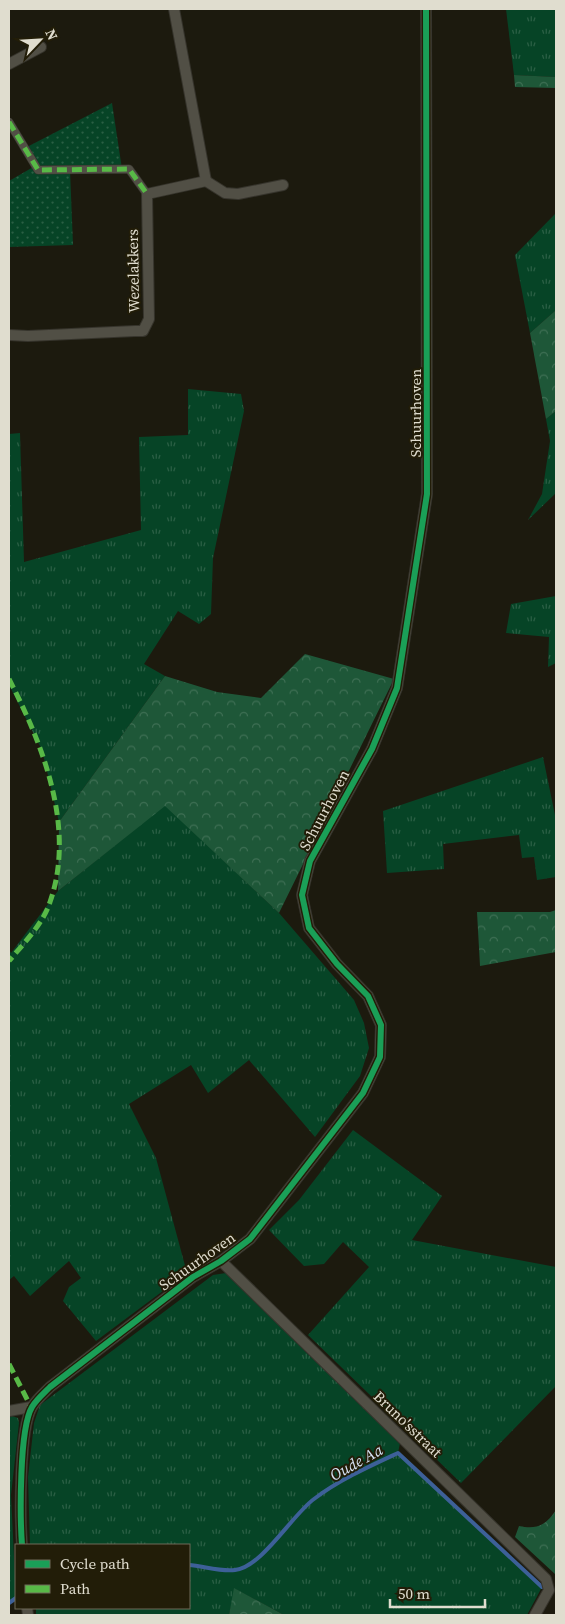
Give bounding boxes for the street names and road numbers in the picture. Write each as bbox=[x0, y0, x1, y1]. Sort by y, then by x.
street label: Wezelakkers bbox=[122, 229, 144, 313]
street label: Schuurhoven bbox=[405, 369, 426, 457]
street label: Schuurhoven bbox=[294, 766, 354, 854]
street label: Schuurhoven bbox=[155, 1227, 239, 1295]
street label: Bruno'sstraat bbox=[369, 1386, 447, 1462]

